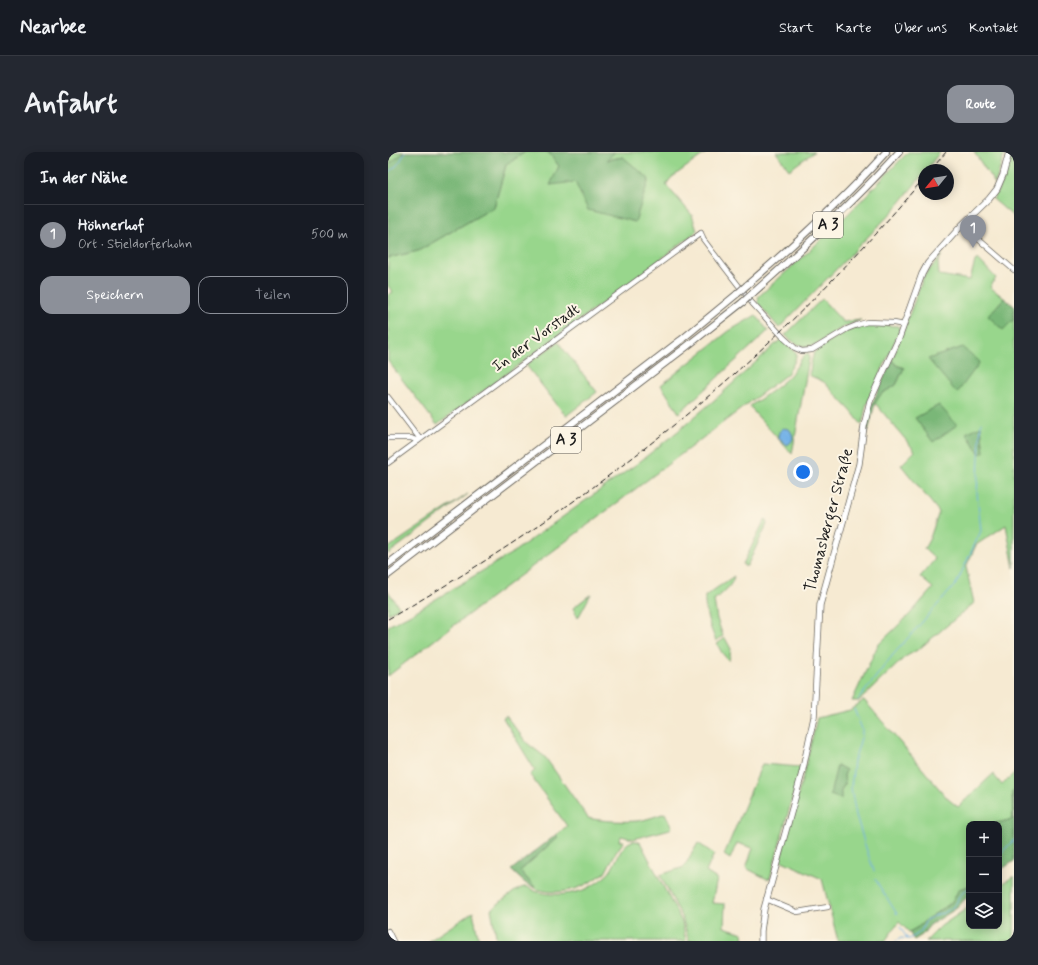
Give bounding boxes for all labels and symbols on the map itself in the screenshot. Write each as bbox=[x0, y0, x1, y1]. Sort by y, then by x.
north arrow bbox=[918, 164, 954, 200]
road number: A 3 bbox=[813, 212, 843, 238]
pin: 1 bbox=[960, 215, 986, 248]
street label: In der Vorstadt bbox=[488, 299, 584, 377]
road number: A 3 bbox=[551, 427, 581, 453]
street label: Thomasberger Straße bbox=[800, 446, 859, 594]
your location bbox=[793, 462, 813, 482]

